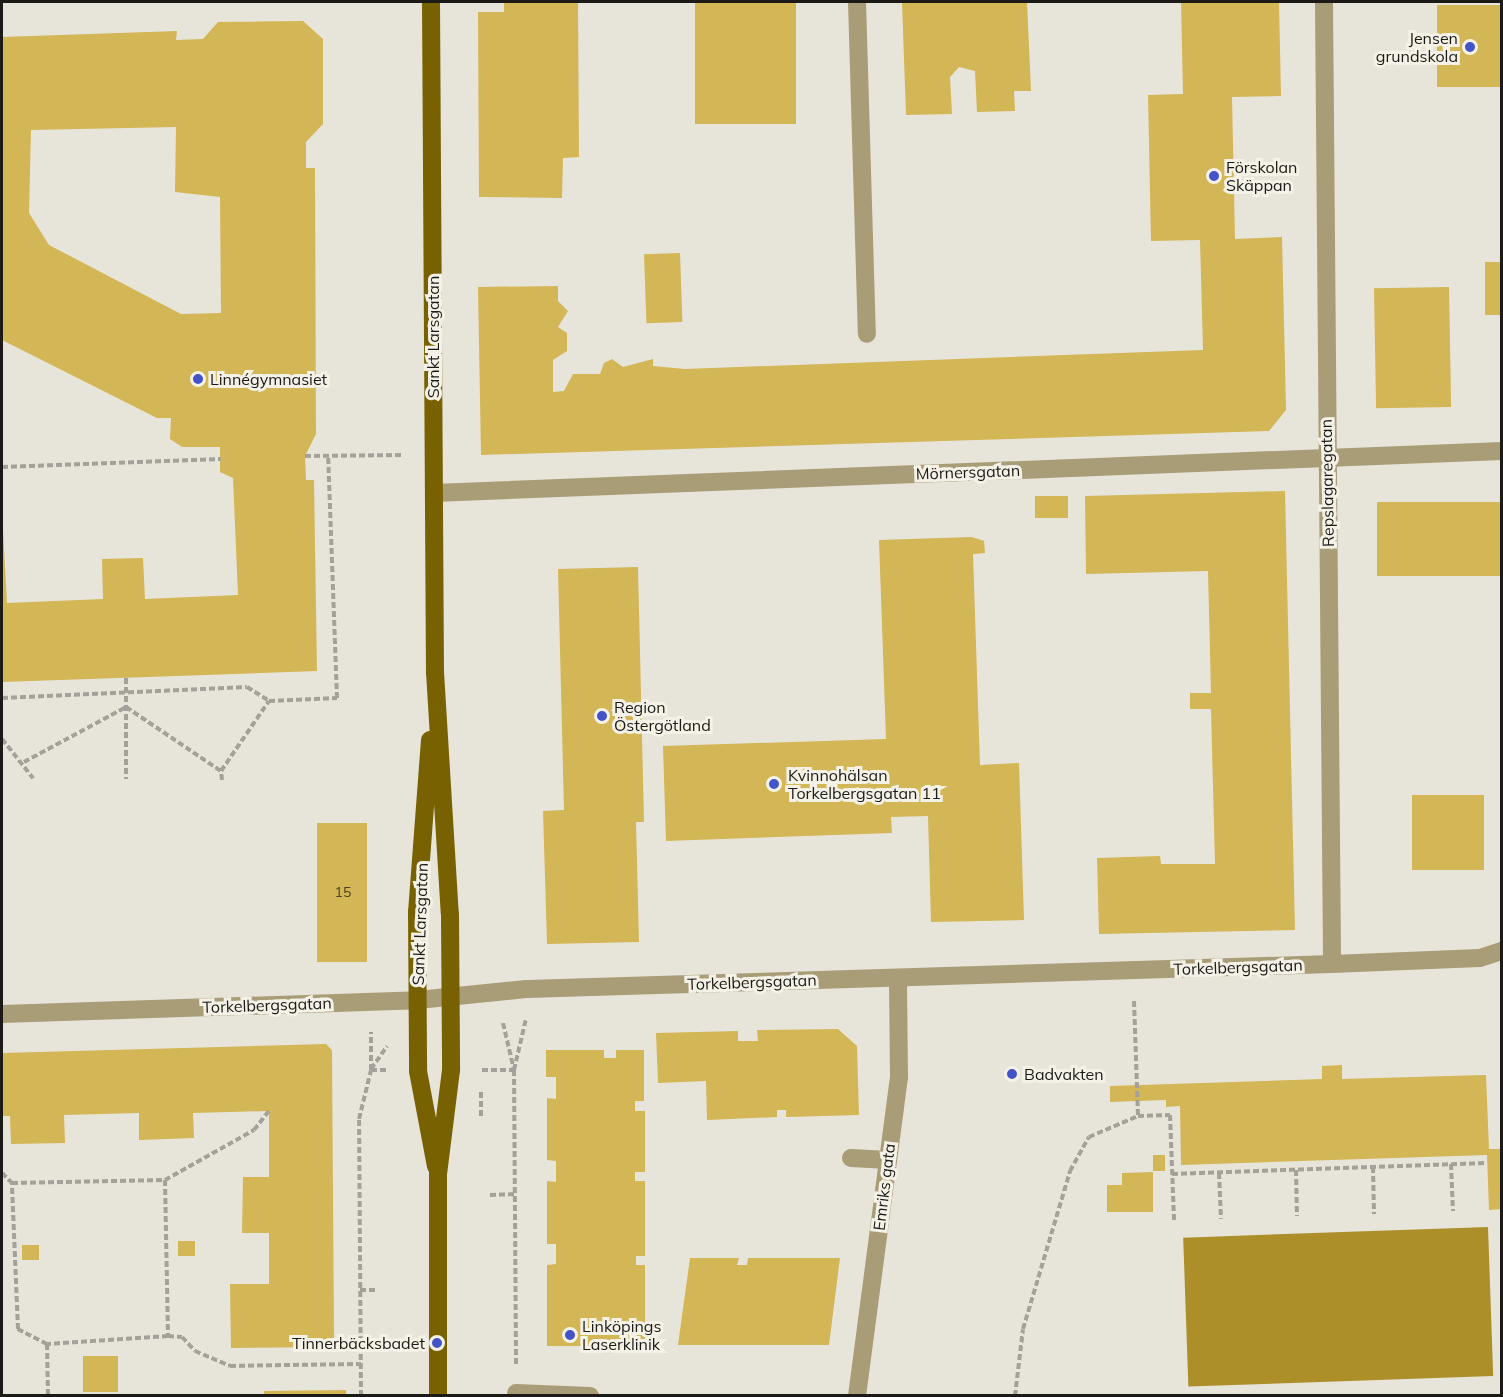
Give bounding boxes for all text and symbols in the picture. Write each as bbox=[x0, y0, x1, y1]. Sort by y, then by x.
place label: Jensen grundskola bbox=[1376, 28, 1458, 66]
marker: Jensen grundskola bbox=[1463, 40, 1477, 54]
place label: Förskolan Skäppan bbox=[1226, 157, 1297, 195]
marker: Förskolan Skäppan bbox=[1207, 169, 1221, 183]
street label: Sankt Larsgatan bbox=[423, 276, 443, 398]
place label: Linnégymnasiet bbox=[210, 369, 327, 389]
marker: Linnégymnasiet bbox=[191, 372, 205, 386]
street label: Repslagaregatan bbox=[1316, 419, 1338, 547]
street label: Mörnersgatan bbox=[916, 461, 1020, 483]
place label: Region Östergötland bbox=[614, 697, 711, 735]
marker: Region Östergötland bbox=[595, 709, 609, 723]
place label: Kvinnohälsan Torkelbergsgatan 11 bbox=[788, 765, 941, 803]
marker: Kvinnohälsan Torkelbergsgatan 11 bbox=[765, 775, 783, 793]
street label: Sankt Larsgatan bbox=[408, 862, 432, 986]
house number: 15 bbox=[335, 884, 351, 900]
street label: Torkelbergsgatan bbox=[1173, 955, 1303, 979]
street label: Torkelbergsgatan bbox=[687, 970, 817, 994]
street label: Torkelbergsgatan bbox=[202, 993, 332, 1017]
place label: Badvakten bbox=[1024, 1064, 1104, 1084]
marker: Badvakten bbox=[1005, 1067, 1019, 1081]
street label: Emriks gata bbox=[869, 1142, 899, 1232]
place label: Linköpings Laserklinik bbox=[582, 1316, 661, 1354]
marker: Linköpings Laserklinik bbox=[563, 1328, 577, 1342]
place label: Tinnerbäcksbadet bbox=[292, 1333, 425, 1353]
marker: Tinnerbäcksbadet bbox=[430, 1336, 444, 1350]

